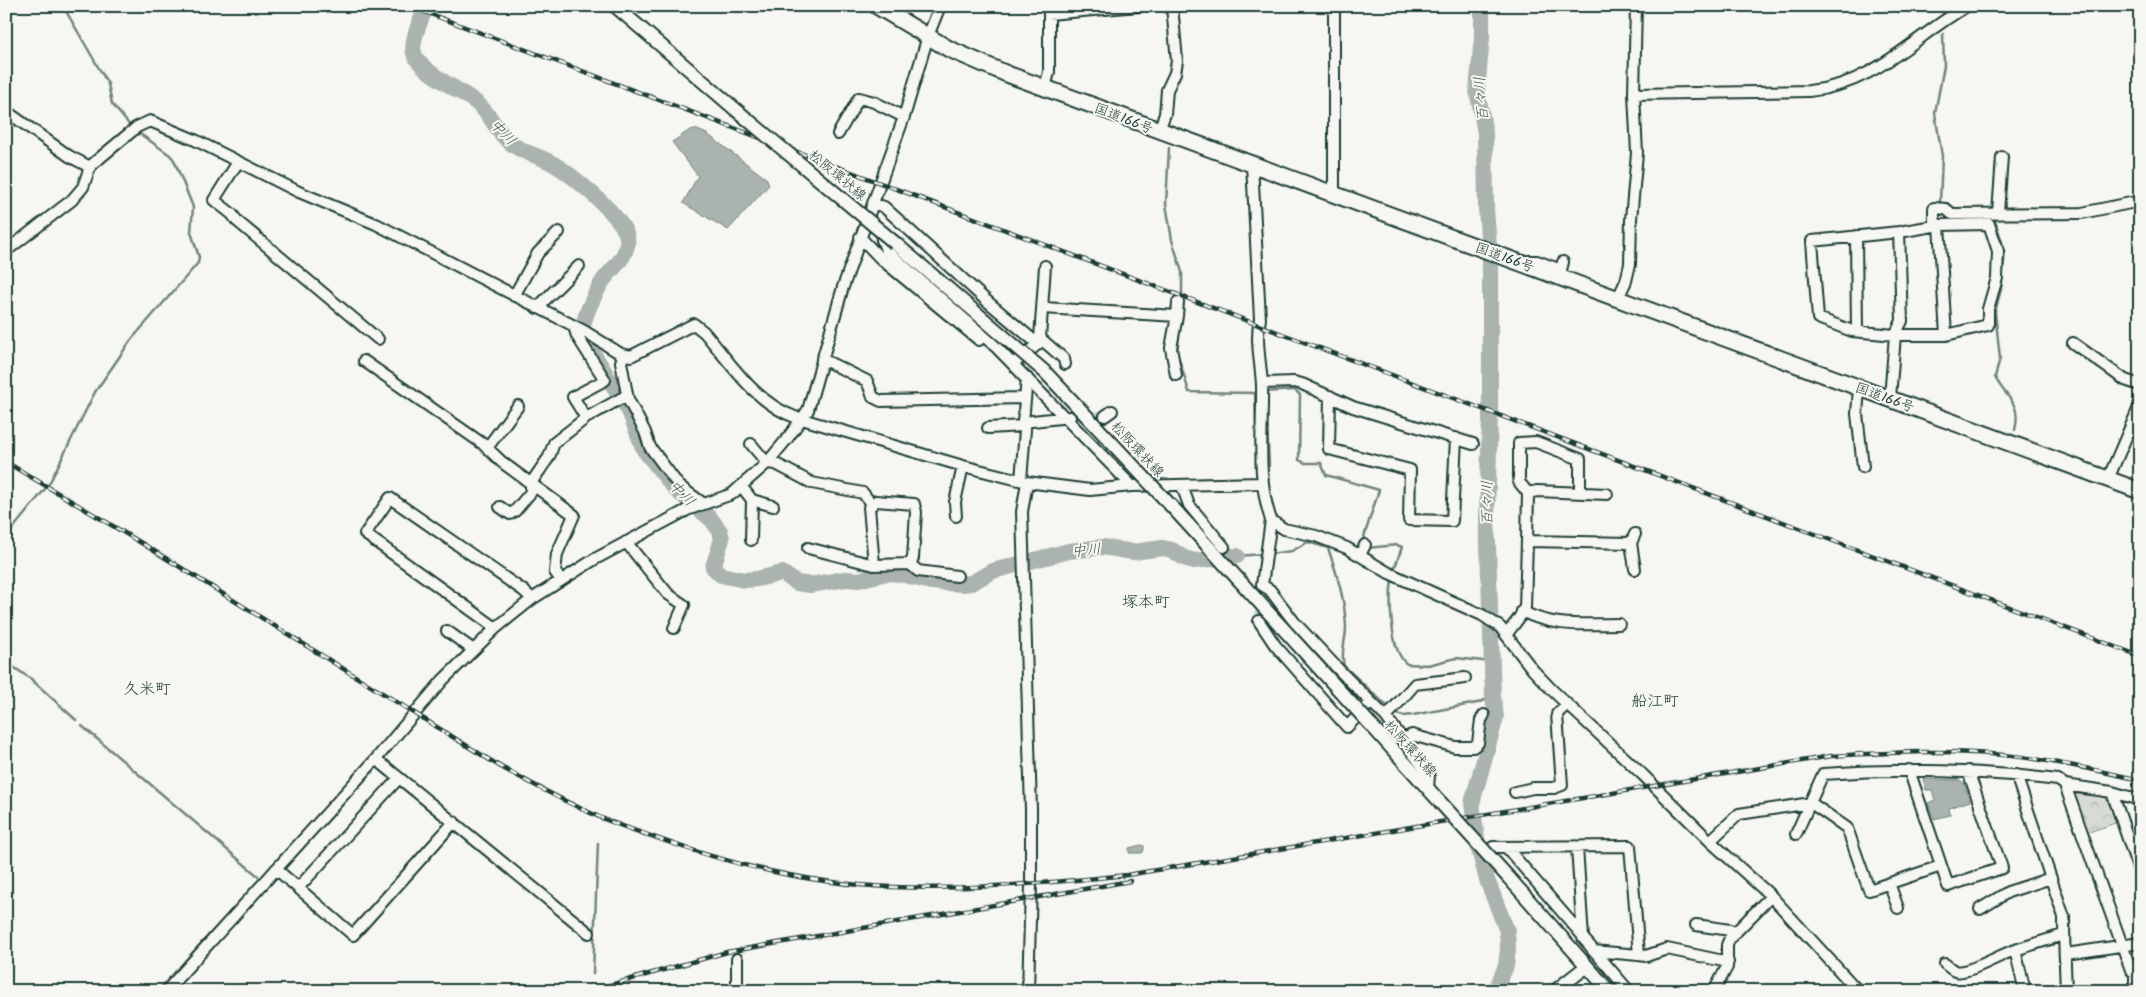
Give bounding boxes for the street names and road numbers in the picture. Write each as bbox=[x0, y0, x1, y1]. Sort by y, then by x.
street label: 国道166号 bbox=[1091, 98, 1157, 140]
street label: 松阪環状線 bbox=[803, 145, 871, 207]
street label: 国道166号 bbox=[1472, 237, 1538, 279]
street label: 国道166号 bbox=[1852, 377, 1918, 419]
street label: 松阪環状線 bbox=[1105, 417, 1169, 483]
street label: 松阪環状線 bbox=[1379, 715, 1442, 782]

